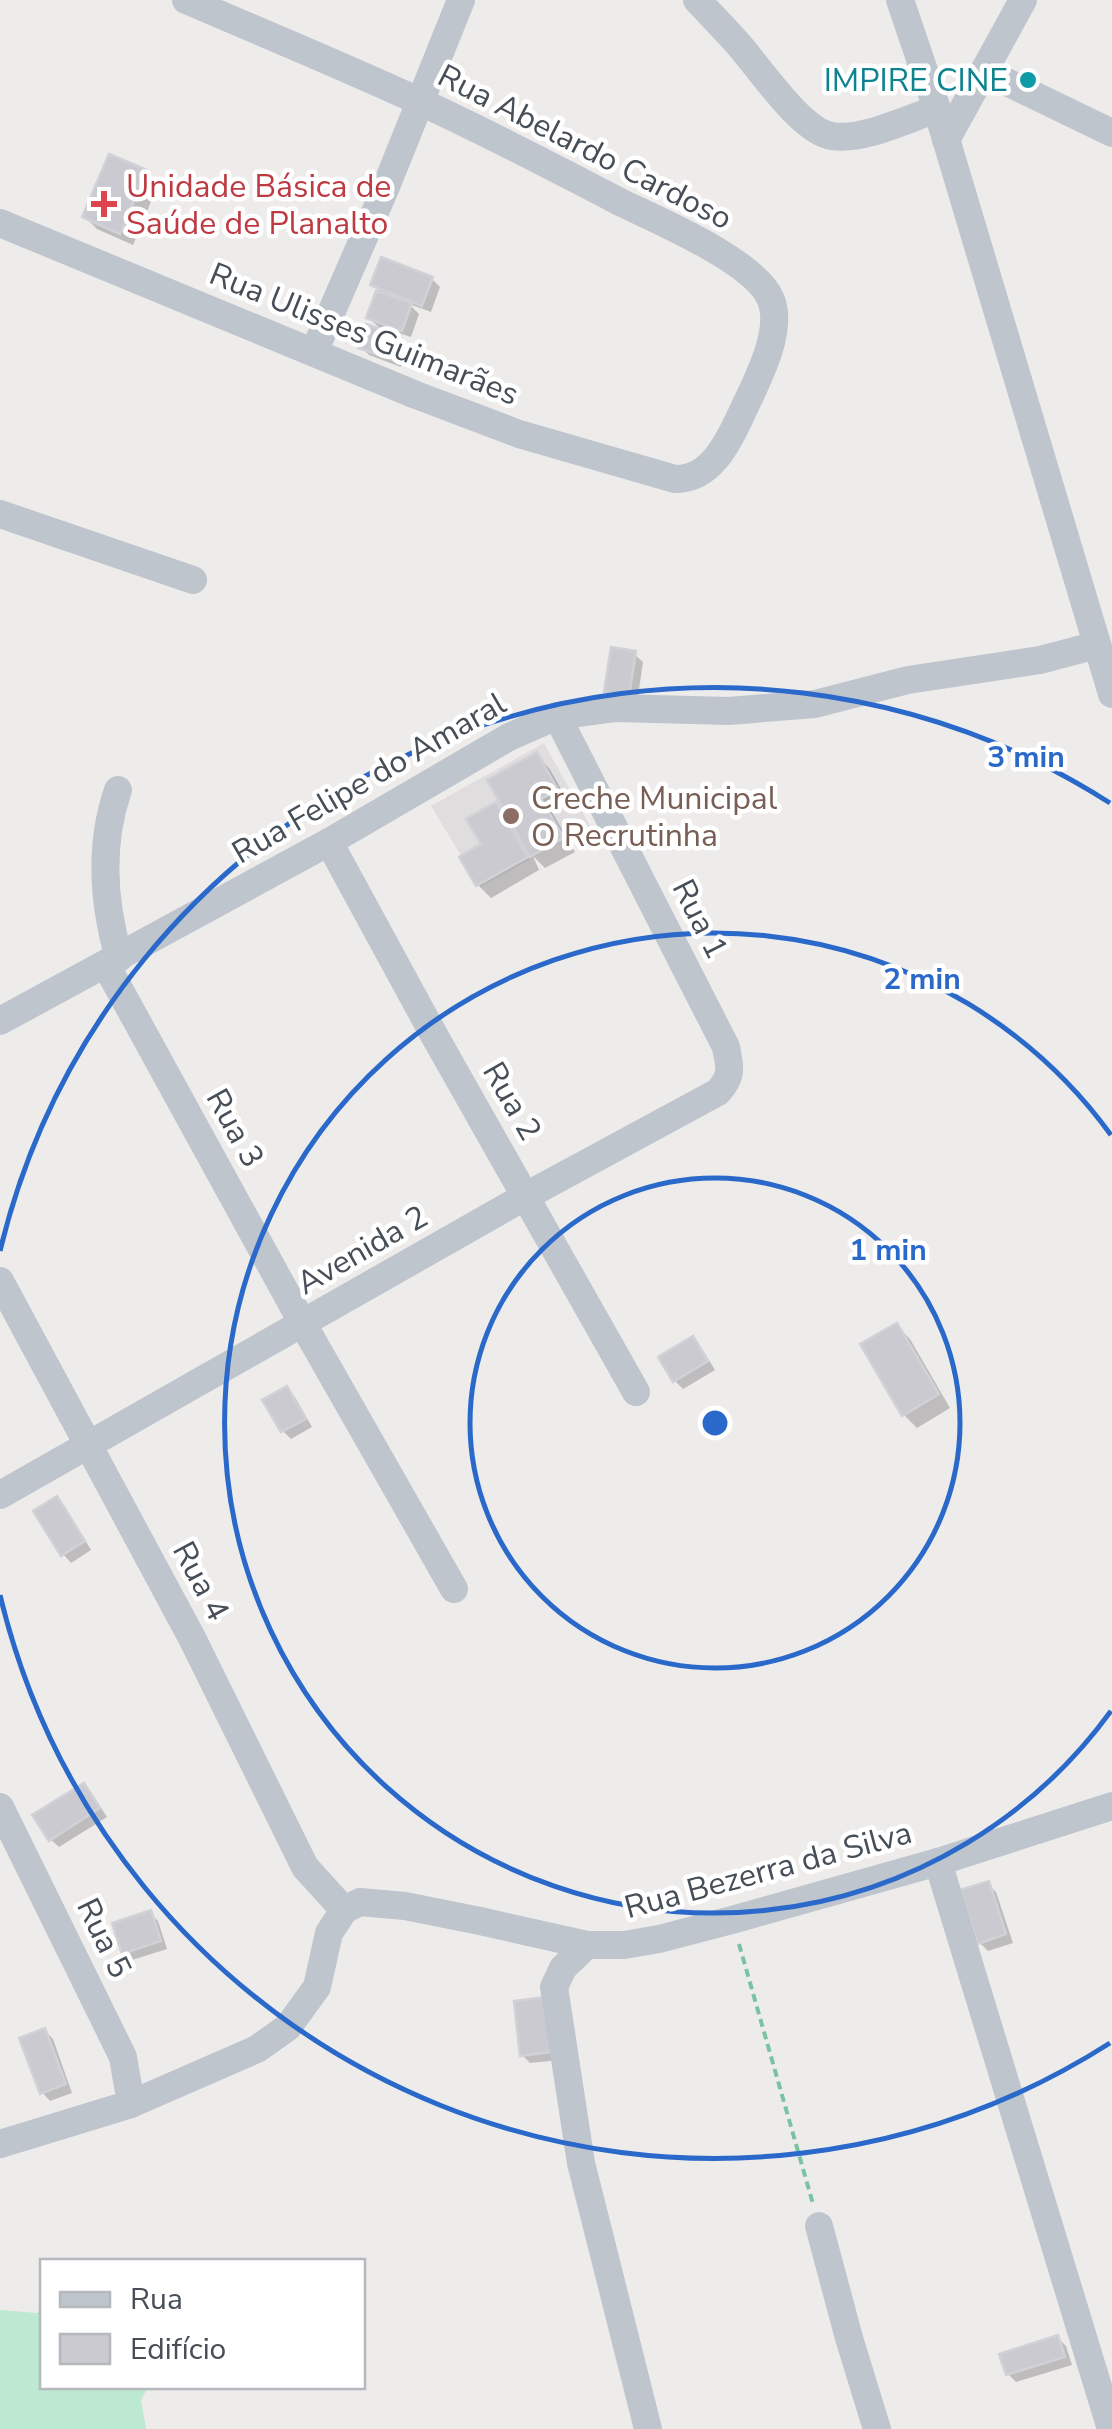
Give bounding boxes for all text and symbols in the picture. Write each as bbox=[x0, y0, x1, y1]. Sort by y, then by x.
street label: Rua Abelardo Cardoso bbox=[431, 54, 739, 240]
place label: IMPIRE CINE bbox=[824, 59, 1008, 102]
marker: IMPIRE CINE bbox=[1017, 69, 1039, 91]
place label: Unidade Básica de Saúde de Planalto bbox=[126, 165, 391, 245]
marker: Unidade Básica de Saúde de Planalto bbox=[91, 191, 117, 217]
street label: Rua Ulisses Guimarães bbox=[203, 252, 525, 416]
street label: Rua Felipe do Amaral bbox=[224, 682, 514, 874]
text: 3 min bbox=[987, 737, 1065, 778]
place label: Creche Municipal O Recrutinha bbox=[531, 777, 778, 857]
marker: Creche Municipal O Recrutinha bbox=[500, 805, 522, 827]
street label: Rua 1 bbox=[662, 872, 738, 966]
text: 2 min bbox=[883, 959, 961, 1000]
street label: Rua 2 bbox=[472, 1054, 552, 1148]
street label: Rua 3 bbox=[196, 1081, 274, 1175]
street label: Avenida 2 bbox=[289, 1195, 435, 1305]
text: 1 min bbox=[849, 1230, 927, 1271]
centre of rings bbox=[697, 1405, 733, 1441]
street label: Rua 4 bbox=[162, 1534, 240, 1628]
street label: Rua Bezerra da Silva bbox=[620, 1811, 916, 1929]
street label: Rua 5 bbox=[66, 1891, 142, 1985]
legend bbox=[40, 2259, 365, 2389]
text: Rua bbox=[130, 2279, 183, 2320]
text: Edifício bbox=[130, 2329, 226, 2370]

